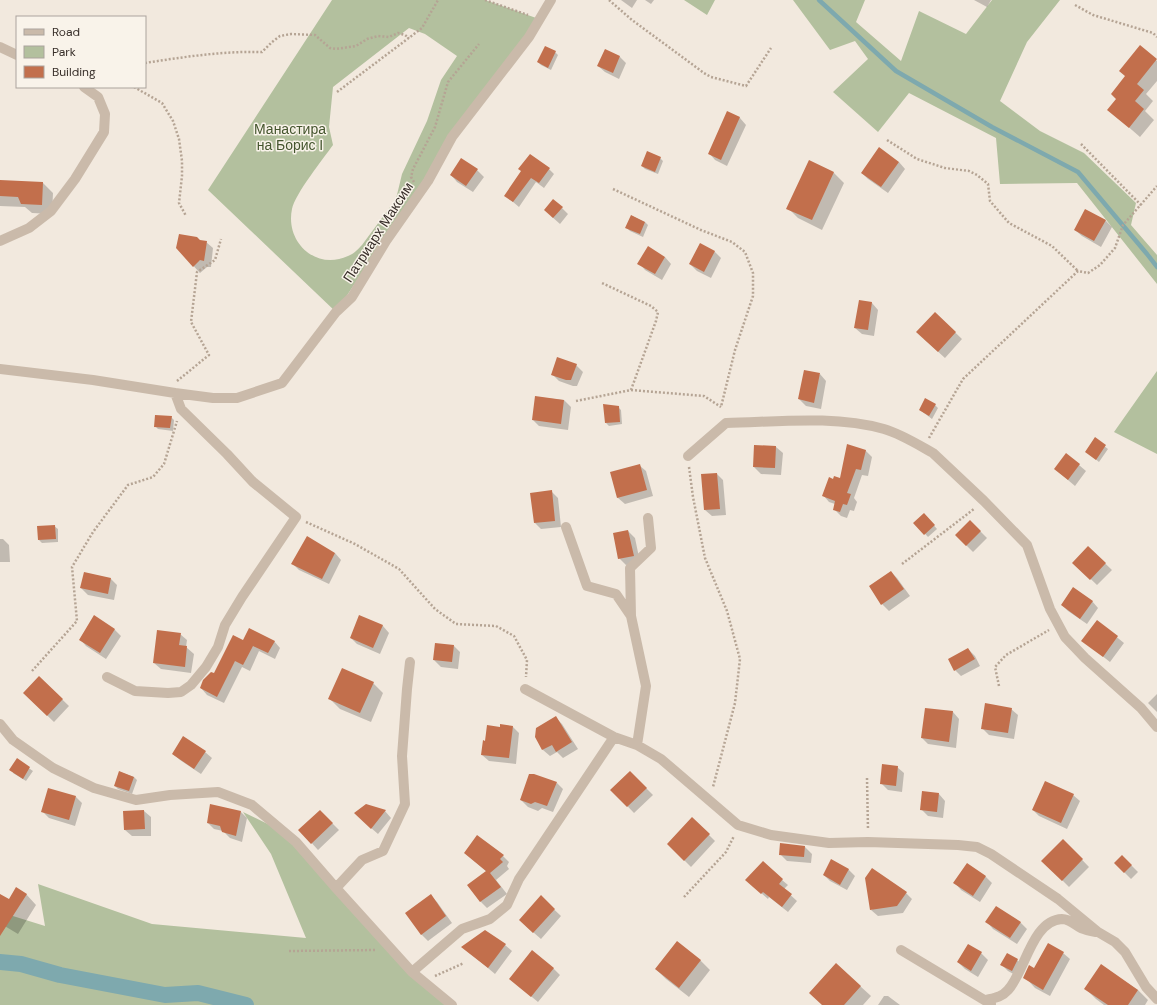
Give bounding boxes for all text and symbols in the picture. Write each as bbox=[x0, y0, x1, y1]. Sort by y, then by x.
legend bbox=[16, 16, 146, 88]
text: Road bbox=[52, 24, 80, 40]
text: Park bbox=[52, 44, 76, 60]
text: Building bbox=[52, 64, 96, 80]
park label: Манастира на Борис І bbox=[254, 120, 326, 154]
street label: Патриарх Максим bbox=[339, 178, 417, 286]

